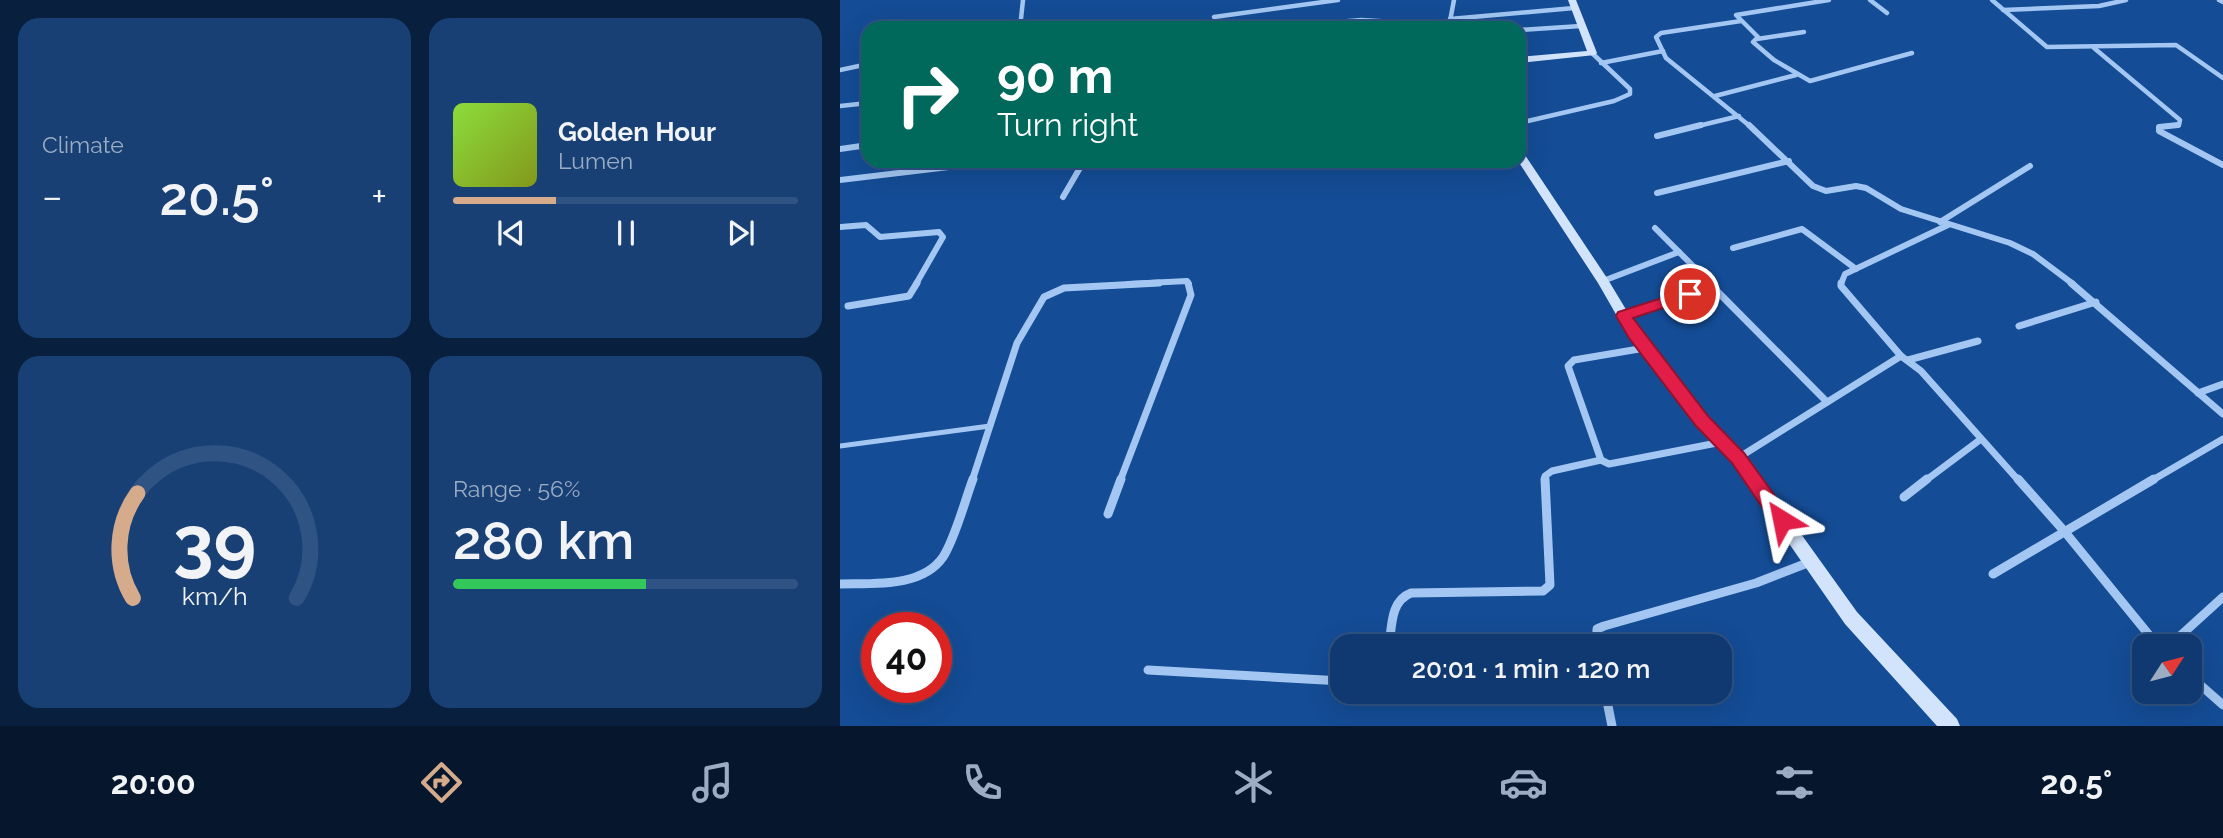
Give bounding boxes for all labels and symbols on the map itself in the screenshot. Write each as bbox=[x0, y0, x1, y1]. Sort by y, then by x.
pin bbox=[1660, 264, 1720, 324]
position arrow bbox=[1745, 483, 1819, 557]
speed limit sign: 40 bbox=[861, 612, 952, 703]
north arrow bbox=[2132, 634, 2202, 704]

